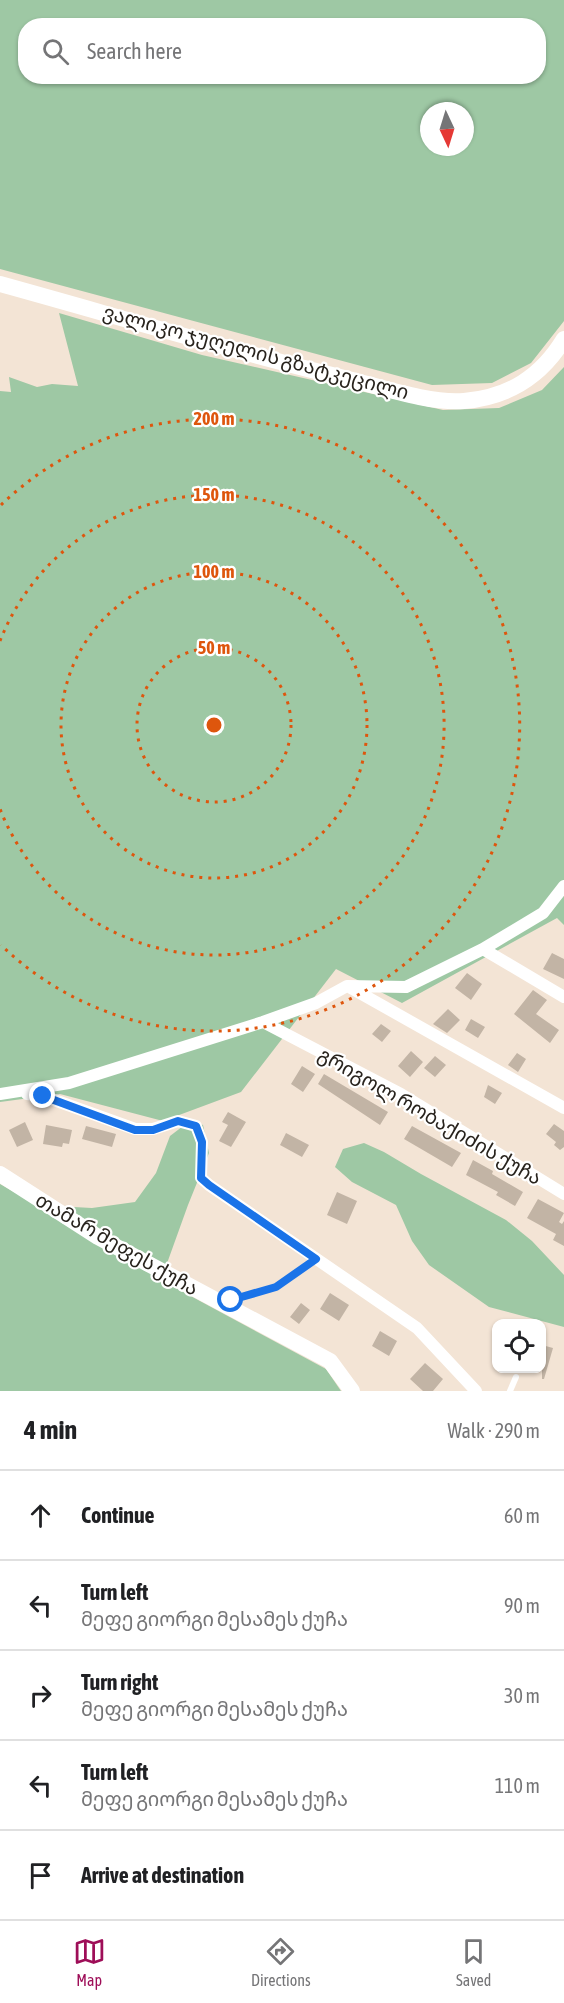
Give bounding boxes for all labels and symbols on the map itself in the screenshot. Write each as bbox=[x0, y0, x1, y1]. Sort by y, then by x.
north arrow bbox=[420, 102, 474, 156]
street label: ვალიკო ჯუღელის გზატკეცილი bbox=[100, 300, 411, 405]
text: 200 m bbox=[194, 408, 234, 429]
text: 150 m bbox=[194, 484, 234, 505]
text: 100 m bbox=[194, 561, 234, 582]
text: 50 m bbox=[198, 637, 230, 658]
centre of rings bbox=[204, 715, 224, 735]
street label: გრიგოლ რობაქიძის ქუჩა bbox=[313, 1042, 546, 1191]
route end bbox=[29, 1082, 55, 1108]
street label: თამარ მეფეს ქუჩა bbox=[31, 1188, 203, 1300]
route start bbox=[217, 1286, 243, 1312]

